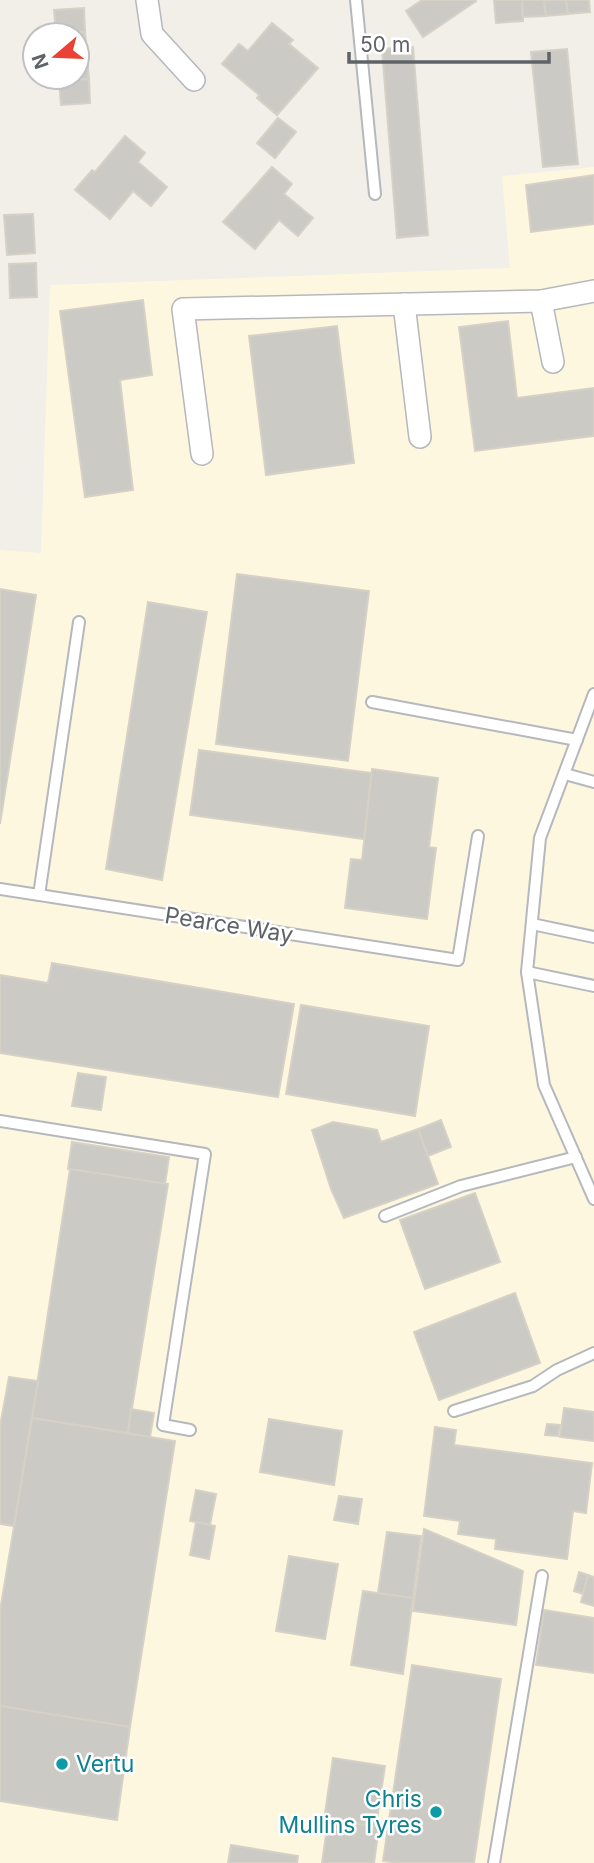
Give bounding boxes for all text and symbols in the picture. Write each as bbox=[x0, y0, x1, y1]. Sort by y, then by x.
north arrow bbox=[21, 21, 91, 91]
scale bar bbox=[349, 21, 548, 65]
text: 50 m bbox=[360, 32, 410, 57]
text: N bbox=[27, 51, 54, 72]
street label: Pearce Way bbox=[163, 901, 295, 949]
place label: Vertu bbox=[76, 1750, 134, 1778]
marker: Vertu bbox=[54, 1756, 70, 1772]
place label: Chris Mullins Tyres bbox=[279, 1785, 422, 1839]
marker: Chris Mullins Tyres bbox=[428, 1804, 444, 1820]

